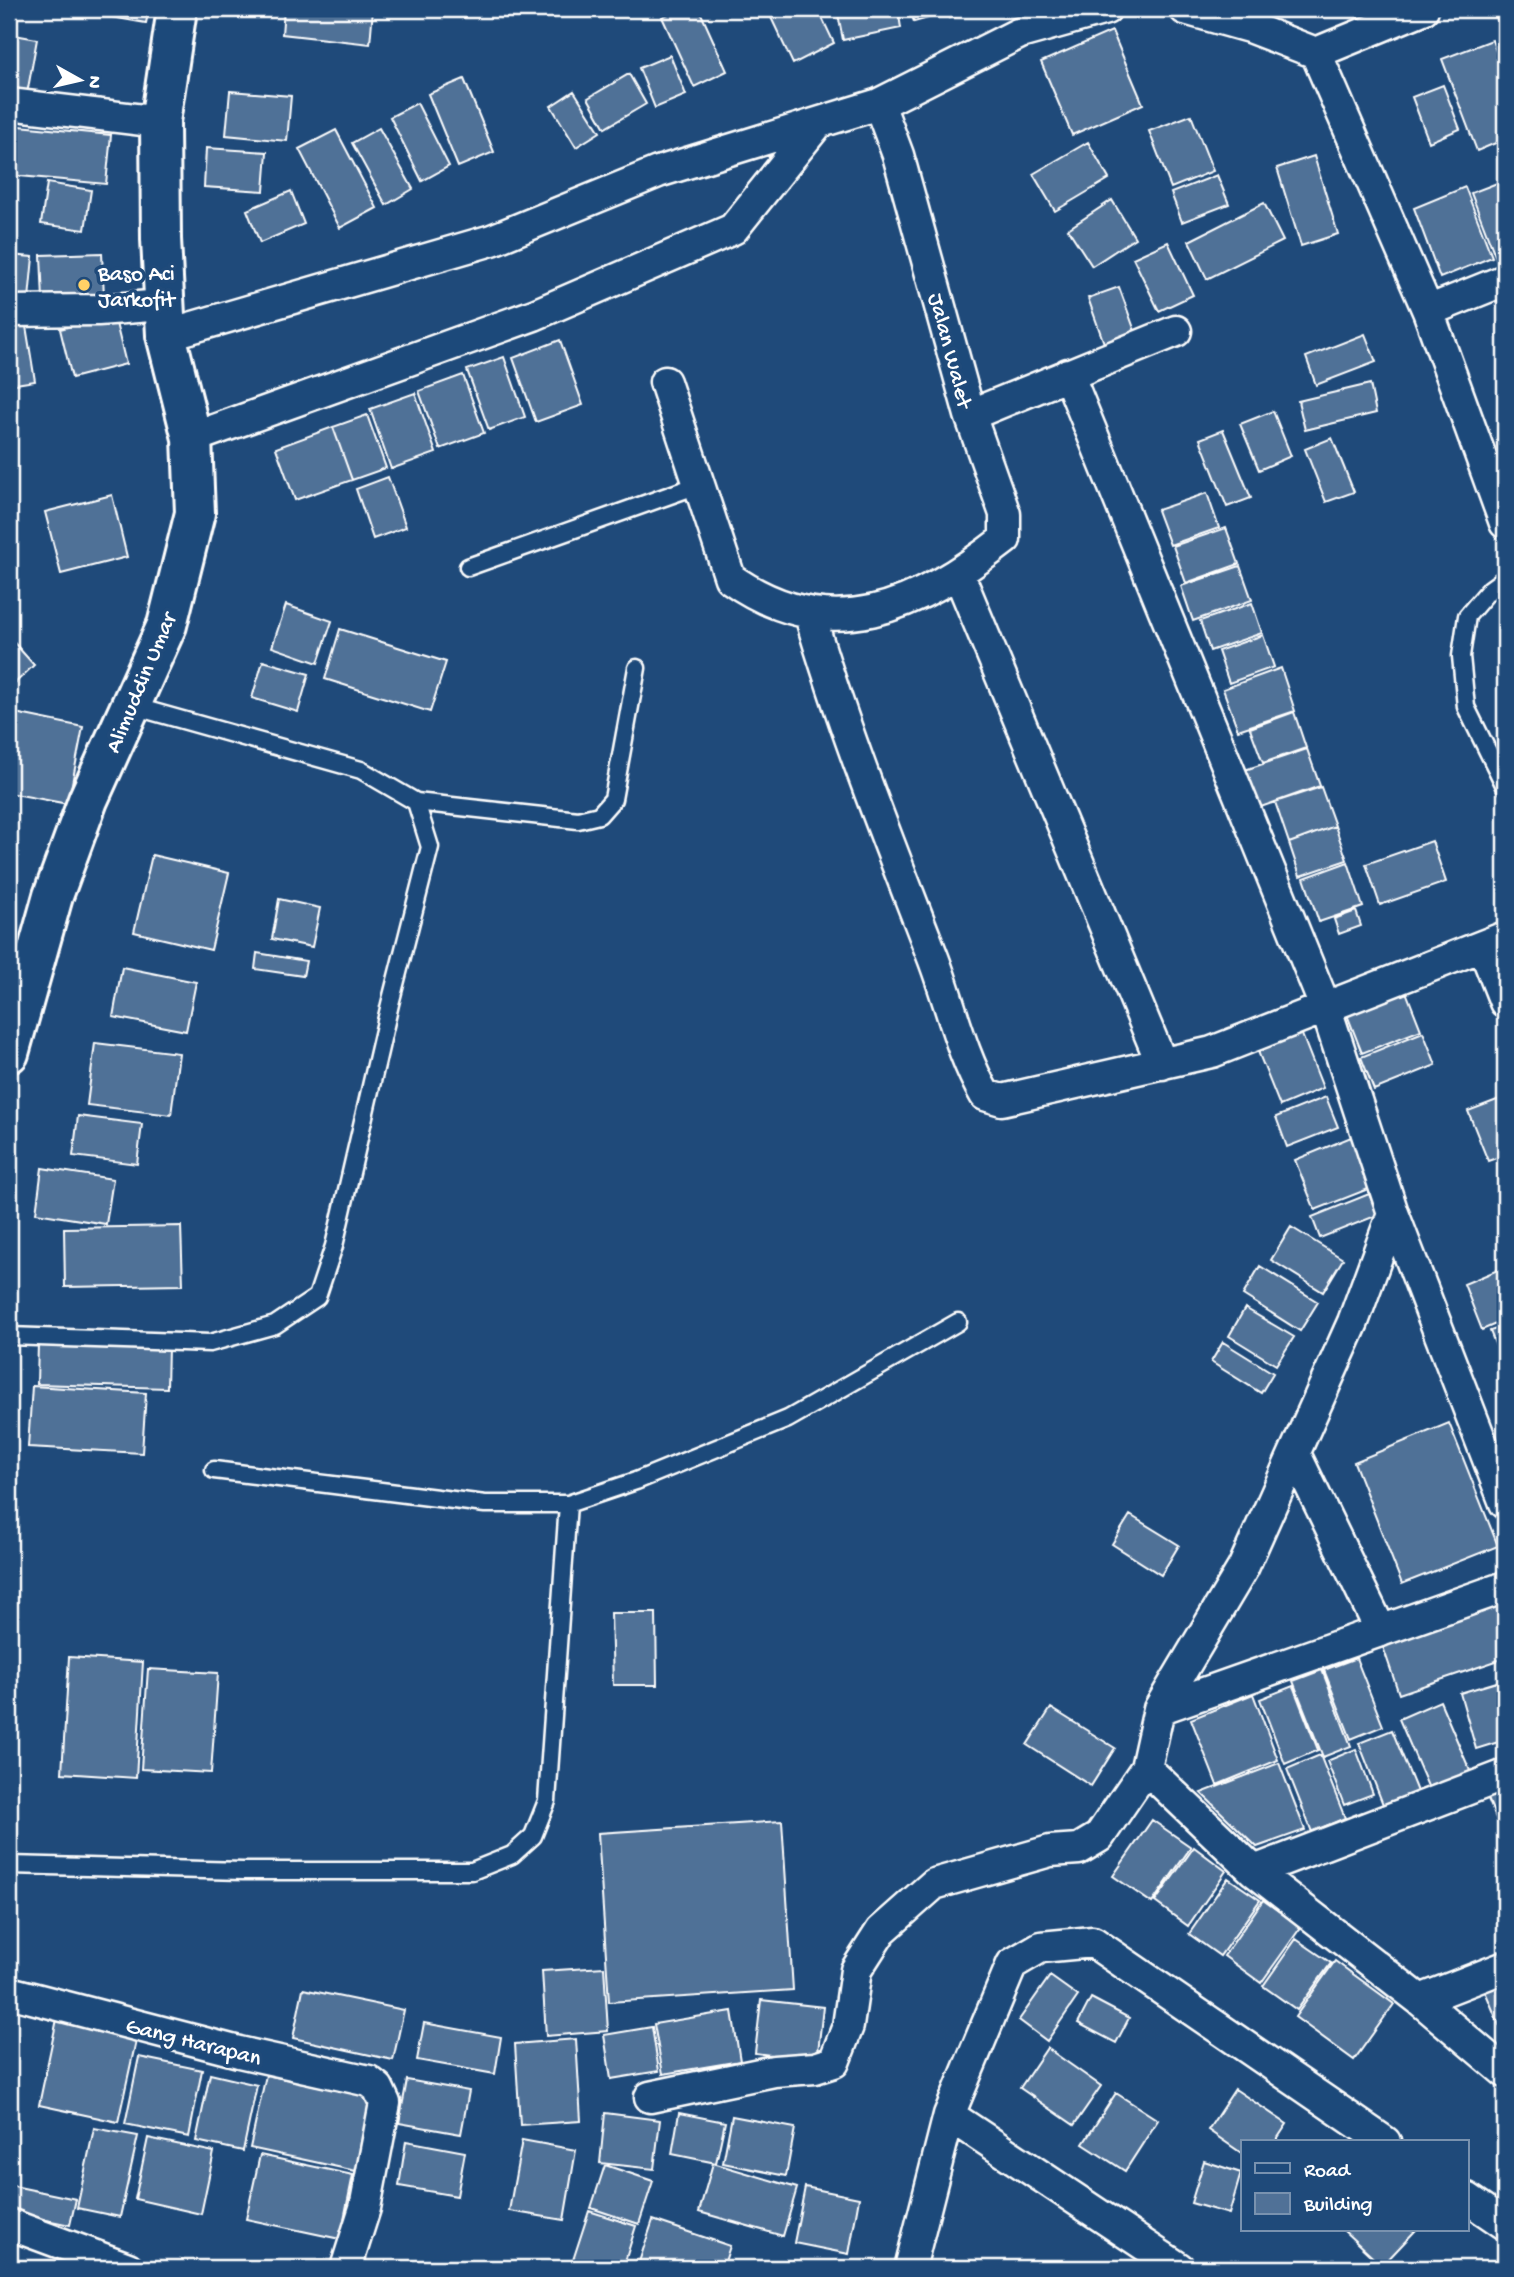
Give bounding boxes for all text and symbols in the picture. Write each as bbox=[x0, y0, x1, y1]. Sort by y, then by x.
north arrow bbox=[46, 46, 116, 116]
text: N bbox=[81, 74, 106, 90]
place label: Baso Aci Jarkofit bbox=[97, 262, 176, 315]
marker: Baso Aci Jarkofit bbox=[76, 277, 92, 293]
street label: Jalan Walet bbox=[920, 291, 977, 413]
street label: Alimuddin Umar bbox=[101, 608, 185, 757]
street label: Gang Harapan bbox=[123, 2014, 264, 2073]
legend bbox=[1241, 2140, 1468, 2232]
text: Road bbox=[1304, 2160, 1352, 2185]
text: Building bbox=[1303, 2194, 1373, 2219]

